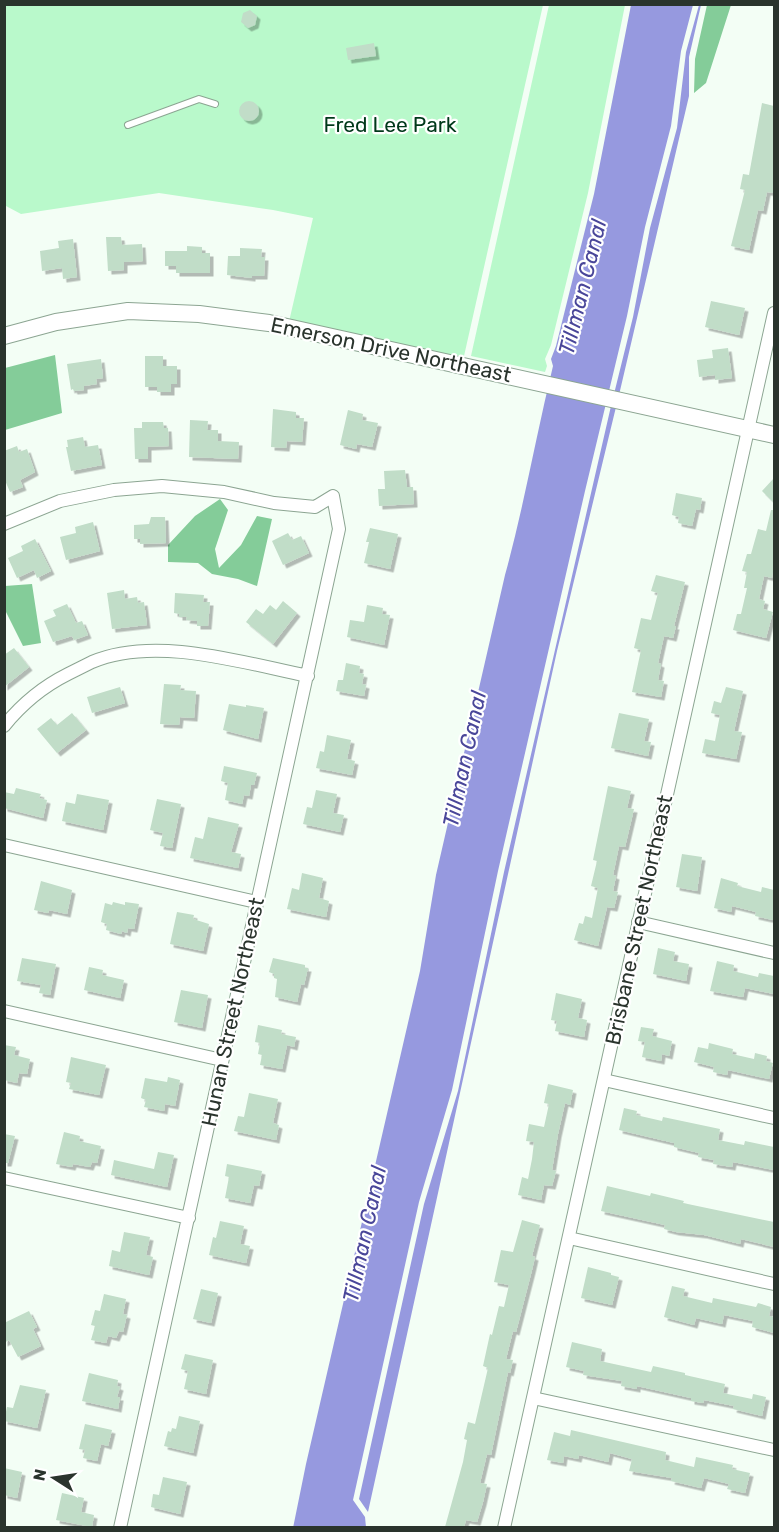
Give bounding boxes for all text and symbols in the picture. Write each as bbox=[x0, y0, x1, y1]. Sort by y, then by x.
park label: Fred Lee Park bbox=[323, 112, 457, 137]
water label: Tillman Canal bbox=[553, 216, 613, 358]
street label: Emerson Drive Northeast bbox=[269, 312, 514, 387]
water label: Tillman Canal bbox=[437, 688, 492, 830]
street label: Brisbane Street Northeast bbox=[600, 792, 677, 1047]
street label: Hunan Street Northeast bbox=[196, 895, 269, 1129]
water label: Tillman Canal bbox=[337, 1163, 392, 1305]
north arrow bbox=[24, 1448, 84, 1508]
text: N bbox=[29, 1467, 50, 1483]

